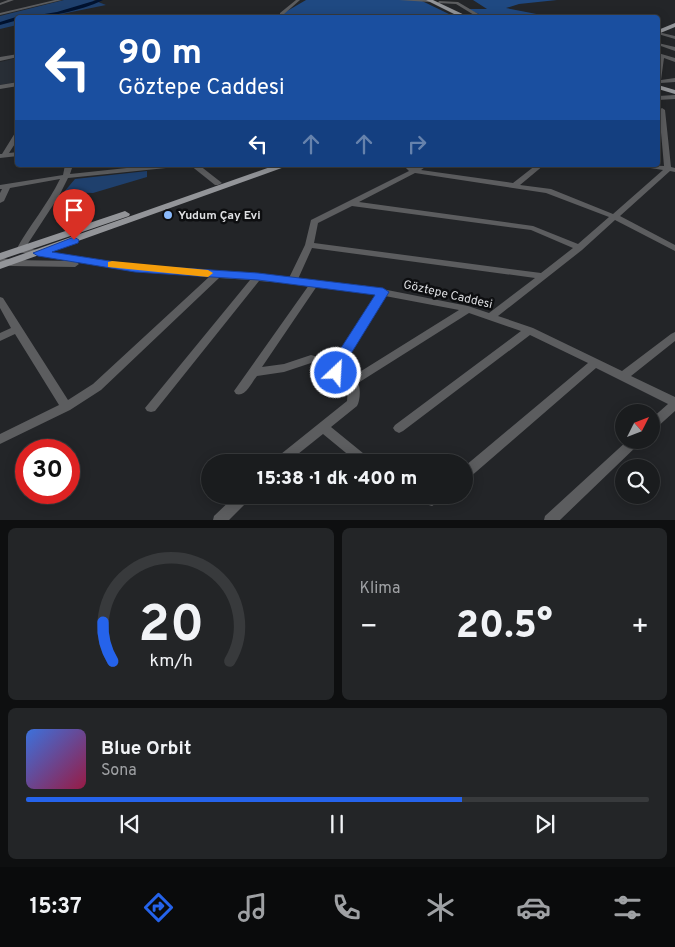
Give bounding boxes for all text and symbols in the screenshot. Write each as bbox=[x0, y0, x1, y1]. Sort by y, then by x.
text: 90 m bbox=[118, 32, 202, 76]
icon: left bbox=[35, 35, 100, 100]
text: Göztepe Caddesi bbox=[118, 75, 285, 102]
icon: left bbox=[244, 130, 272, 158]
icon: ahead bbox=[297, 130, 325, 158]
icon: ahead bbox=[350, 130, 378, 158]
icon: right bbox=[403, 130, 431, 158]
pin bbox=[53, 189, 95, 240]
icon: arrive bbox=[60, 196, 88, 224]
place label: Yudum Çay Evi bbox=[178, 208, 261, 224]
marker: Yudum Çay Evi bbox=[162, 209, 174, 221]
street label: Göztepe Caddesi bbox=[402, 277, 494, 313]
position arrow bbox=[309, 346, 361, 398]
north arrow bbox=[615, 404, 660, 449]
map controls bbox=[615, 404, 660, 504]
speed limit sign: 30 bbox=[15, 439, 80, 504]
button: search bbox=[615, 459, 660, 504]
text: 15:38 · 1 dk · 400 m bbox=[257, 467, 417, 491]
text: Klima bbox=[360, 579, 400, 599]
text: 20 bbox=[138, 594, 204, 660]
text: 20.5° bbox=[456, 603, 553, 652]
text: − bbox=[360, 610, 378, 646]
text: + bbox=[631, 610, 649, 646]
text: km/h bbox=[149, 650, 192, 673]
text: Blue Orbit bbox=[101, 737, 191, 761]
text: Sona bbox=[101, 761, 137, 781]
icon: previous bbox=[116, 810, 144, 838]
icon: pause bbox=[323, 810, 351, 838]
icon: next bbox=[531, 810, 559, 838]
icon: directions bbox=[141, 890, 176, 925]
icon: music bbox=[235, 890, 270, 925]
icon: phone bbox=[329, 890, 364, 925]
icon: climate bbox=[423, 890, 458, 925]
icon: car bbox=[516, 890, 551, 925]
icon: filters bbox=[610, 890, 645, 925]
text: 15:37 bbox=[29, 894, 82, 921]

